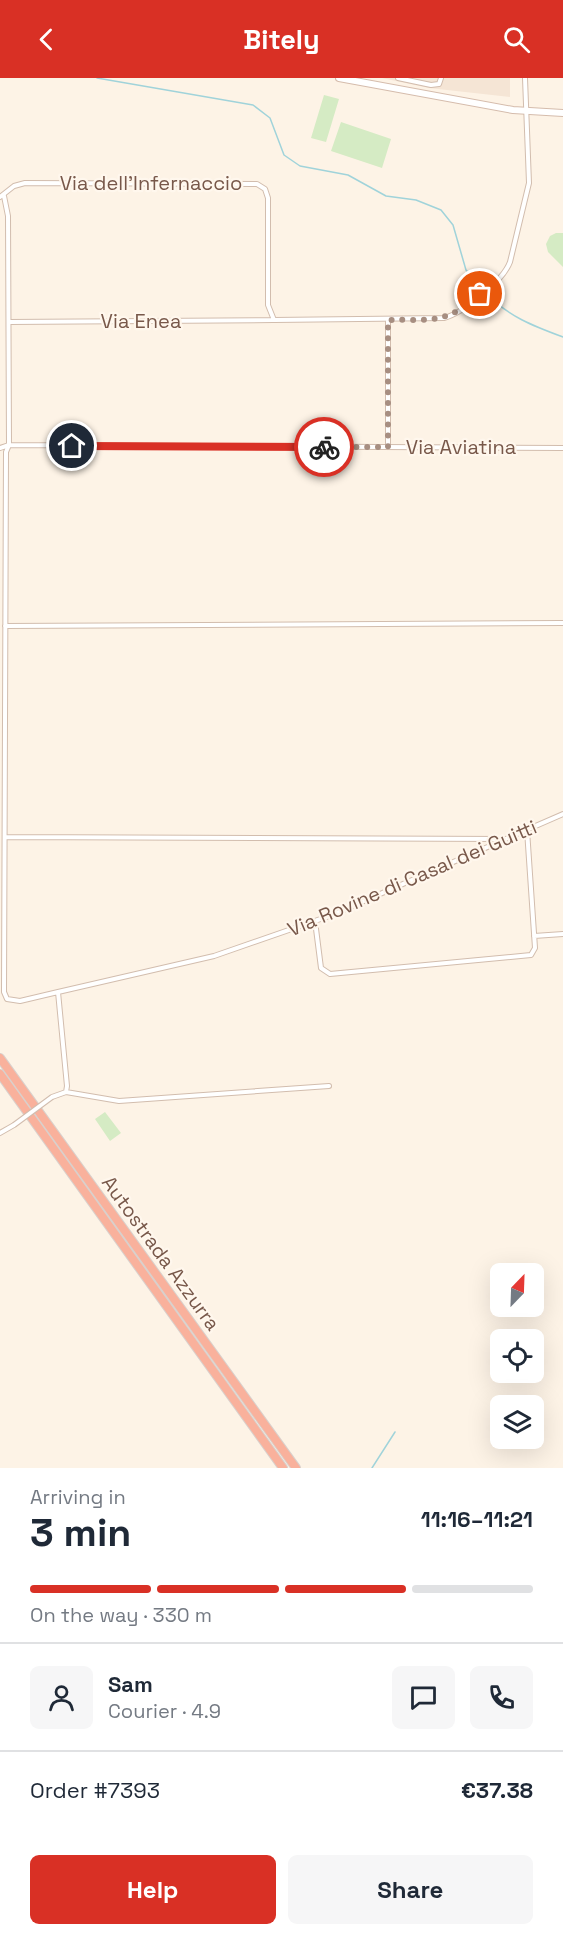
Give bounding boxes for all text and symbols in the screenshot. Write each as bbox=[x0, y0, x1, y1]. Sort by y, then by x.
text: Bitely bbox=[243, 22, 320, 57]
icon: back bbox=[30, 23, 63, 56]
icon: search bbox=[500, 23, 533, 56]
street label: Via dell'Infernaccio bbox=[60, 170, 242, 196]
pin bbox=[454, 268, 505, 319]
icon: bag bbox=[463, 277, 496, 310]
street label: Via Enea bbox=[101, 308, 181, 334]
courier bbox=[294, 417, 354, 477]
pin bbox=[46, 420, 97, 471]
icon: home bbox=[55, 429, 88, 462]
icon: bike bbox=[308, 431, 341, 464]
street label: Via Aviatina bbox=[406, 434, 516, 460]
street label: Via Rovine di Casal dei Guitti bbox=[283, 814, 541, 942]
street label: Autostrada Azzurra bbox=[96, 1170, 226, 1336]
north arrow bbox=[490, 1263, 544, 1317]
map controls bbox=[490, 1263, 544, 1449]
button: locate bbox=[490, 1329, 544, 1383]
button: layers bbox=[490, 1395, 544, 1449]
text: Arriving in bbox=[30, 1484, 126, 1510]
text: 11:16–11:21 bbox=[421, 1505, 533, 1533]
text: 3 min bbox=[30, 1508, 131, 1557]
text: On the way · 330 m bbox=[30, 1602, 212, 1628]
button: person bbox=[30, 1666, 93, 1729]
button: chat bbox=[392, 1666, 455, 1729]
button: phone bbox=[470, 1666, 533, 1729]
text: Sam bbox=[108, 1670, 153, 1698]
text: Courier · 4.9 bbox=[108, 1698, 221, 1724]
text: Order #7393 bbox=[30, 1776, 160, 1804]
text: €37.38 bbox=[461, 1776, 533, 1804]
button: Help bbox=[30, 1855, 276, 1924]
button: Share bbox=[288, 1855, 533, 1924]

